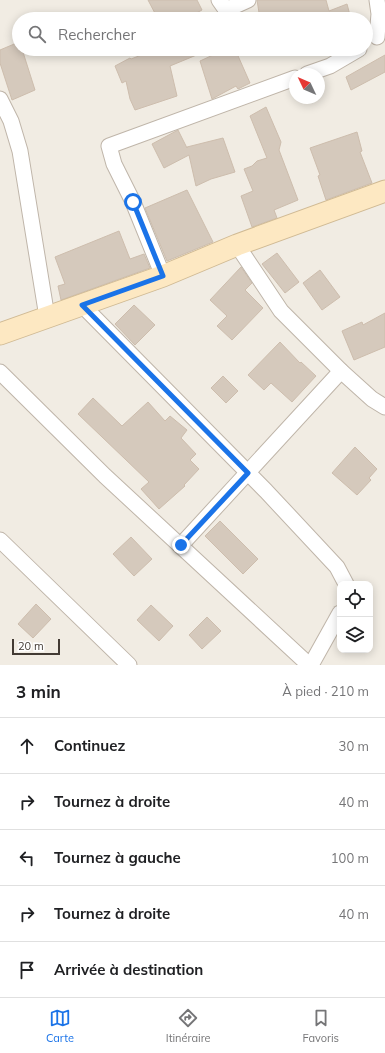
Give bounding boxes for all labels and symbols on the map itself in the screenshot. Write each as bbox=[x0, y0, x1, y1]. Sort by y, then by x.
north arrow bbox=[289, 68, 325, 104]
route start bbox=[124, 193, 142, 211]
route end bbox=[172, 536, 190, 554]
scale bar bbox=[12, 637, 60, 656]

